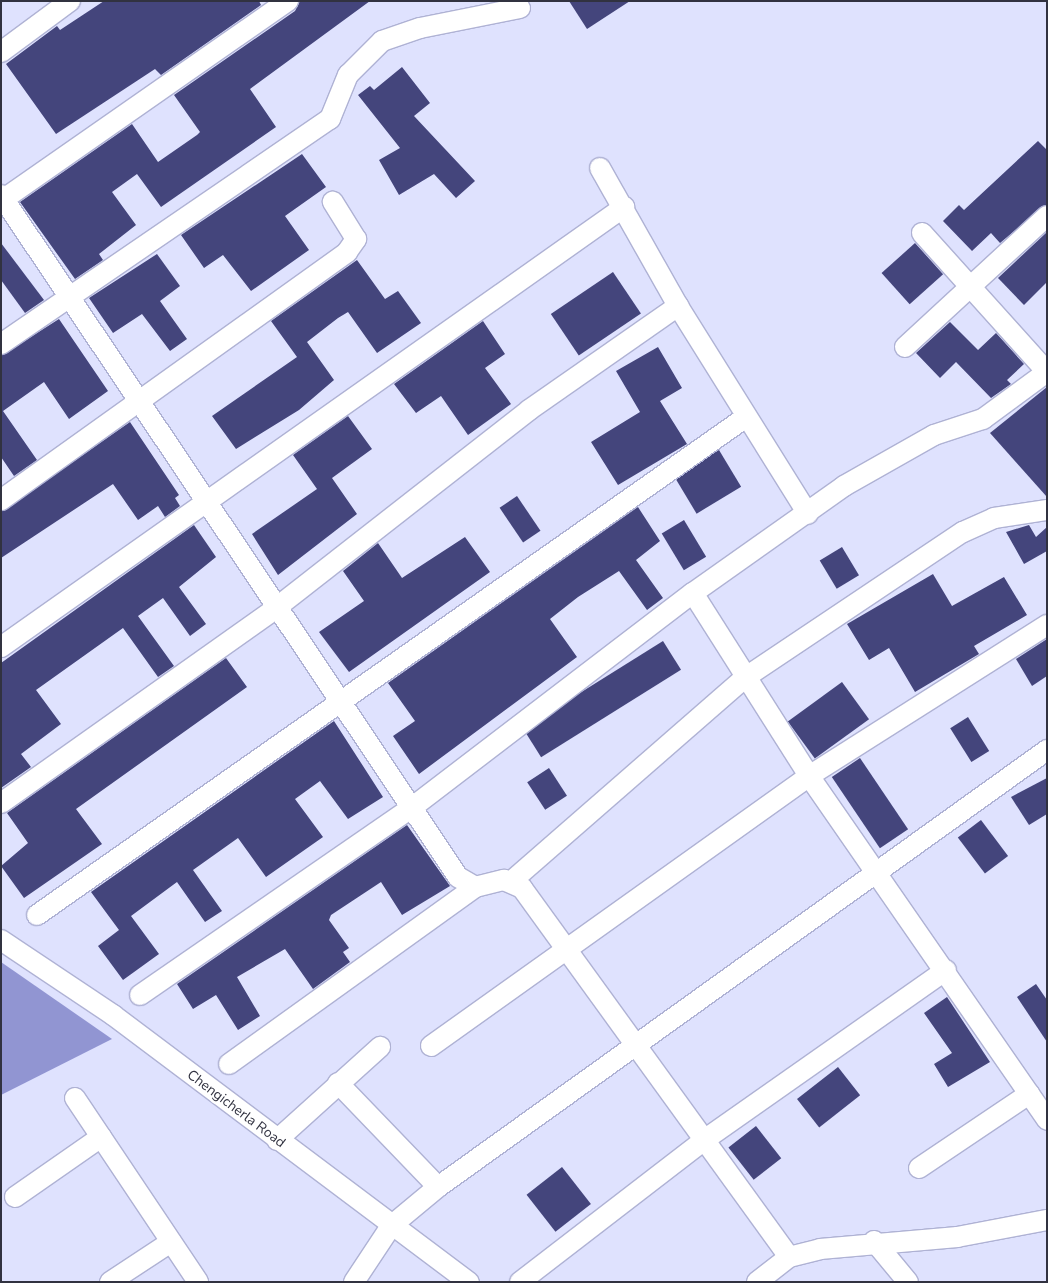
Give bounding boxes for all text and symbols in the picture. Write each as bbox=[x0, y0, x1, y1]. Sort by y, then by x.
street label: Chengicherla Road bbox=[183, 1067, 289, 1151]

